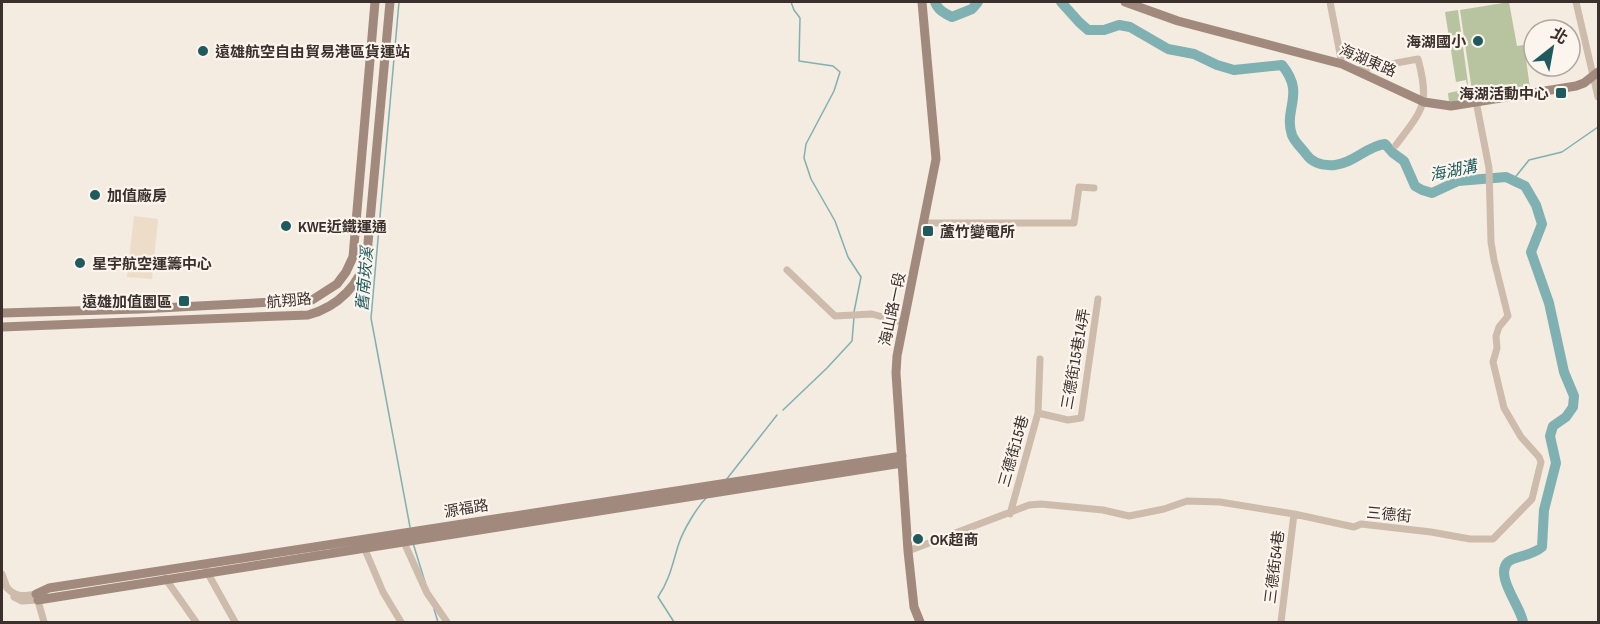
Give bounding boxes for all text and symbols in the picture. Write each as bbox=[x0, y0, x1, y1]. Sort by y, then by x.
north arrow bbox=[1522, 18, 1582, 78]
text: 北 bbox=[1547, 22, 1572, 49]
place label: 海湖國小 bbox=[1406, 31, 1467, 52]
marker: 海湖國小 bbox=[1471, 34, 1485, 48]
street label: 海湖東路 bbox=[1336, 39, 1400, 81]
place label: 遠雄航空自由貿易港區貨運站 bbox=[215, 41, 410, 62]
marker: 遠雄航空自由貿易港區貨運站 bbox=[196, 44, 210, 58]
place label: 海湖活動中心 bbox=[1459, 83, 1549, 104]
marker: 海湖活動中心 bbox=[1554, 86, 1568, 100]
water label: 海湖溝 bbox=[1427, 154, 1481, 186]
place label: 加值廠房 bbox=[107, 185, 167, 206]
marker: 加值廠房 bbox=[88, 188, 102, 202]
place label: KWE近鐵運通 bbox=[298, 216, 387, 237]
marker: KWE近鐵運通 bbox=[279, 219, 293, 233]
place label: 蘆竹變電所 bbox=[940, 221, 1015, 242]
marker: 蘆竹變電所 bbox=[921, 224, 935, 238]
water label: 舊南崁溪 bbox=[350, 244, 378, 312]
place label: 星宇航空運籌中心 bbox=[92, 253, 212, 274]
marker: 星宇航空運籌中心 bbox=[73, 256, 87, 270]
street label: 海山路一段 bbox=[874, 270, 910, 348]
street label: 航翔路 bbox=[266, 288, 312, 312]
place label: 遠雄加值園區 bbox=[82, 291, 172, 312]
marker: 遠雄加值園區 bbox=[177, 294, 191, 308]
street label: 三德街15巷14弄 bbox=[1056, 307, 1094, 411]
street label: 三德街15巷 bbox=[993, 413, 1033, 489]
street label: 源福路 bbox=[442, 494, 490, 522]
street label: 三德街 bbox=[1366, 502, 1412, 526]
place label: OK超商 bbox=[930, 529, 978, 550]
street label: 三德街54巷 bbox=[1259, 529, 1289, 605]
marker: OK超商 bbox=[911, 532, 925, 546]

